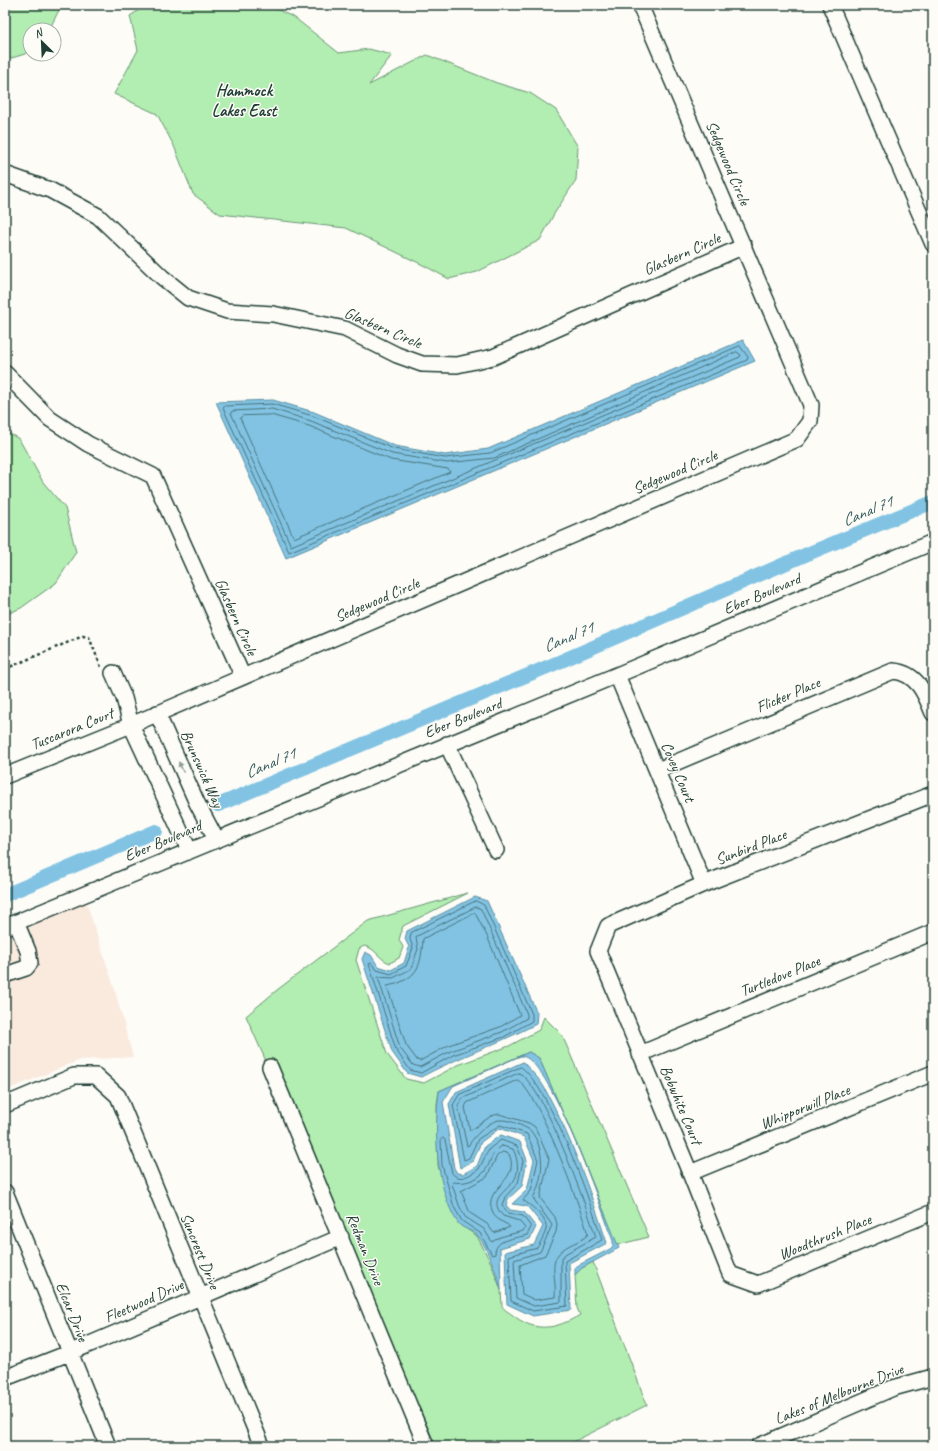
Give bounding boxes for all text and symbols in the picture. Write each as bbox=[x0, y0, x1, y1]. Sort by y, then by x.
north arrow bbox=[22, 22, 62, 62]
text: N bbox=[32, 24, 46, 41]
district label: Hammock Lakes East bbox=[212, 80, 279, 121]
street label: Sedgewood Circle bbox=[701, 118, 755, 210]
street label: Glasbern Circle bbox=[640, 227, 725, 280]
street label: Glasbern Circle bbox=[341, 303, 426, 354]
street label: Sedgewood Circle bbox=[630, 445, 722, 499]
water label: Canal 71 bbox=[839, 490, 898, 531]
street label: Eber Boulevard bbox=[720, 568, 806, 619]
street label: Sedgewood Circle bbox=[332, 573, 424, 627]
street label: Glasbern Circle bbox=[210, 575, 263, 660]
water label: Canal 71 bbox=[540, 616, 599, 657]
street label: Flicker Place bbox=[753, 672, 825, 717]
street label: Eber Boulevard bbox=[421, 692, 507, 743]
street label: Tuscarora Court bbox=[28, 702, 119, 755]
street label: Brunswick Way bbox=[176, 727, 229, 812]
street label: Covey Court bbox=[656, 739, 700, 807]
water label: Canal 71 bbox=[242, 742, 301, 783]
one-way arrow bbox=[178, 761, 184, 773]
street label: Eber Boulevard bbox=[121, 815, 207, 866]
street label: Sunbird Place bbox=[713, 824, 791, 870]
street label: Turtledove Place bbox=[737, 950, 825, 1001]
street label: Bobwhite Court bbox=[655, 1062, 708, 1150]
street label: Whipporwill Place bbox=[757, 1079, 854, 1134]
street label: Woodthrush Place bbox=[776, 1209, 876, 1265]
street label: Suncrest Drive bbox=[176, 1210, 225, 1294]
street label: Redman Drive bbox=[342, 1210, 389, 1290]
street label: Fleetwood Drive bbox=[101, 1274, 188, 1327]
street label: Elcar Drive bbox=[51, 1279, 94, 1346]
street label: Lakes of Melbourne Drive bbox=[772, 1358, 908, 1429]

